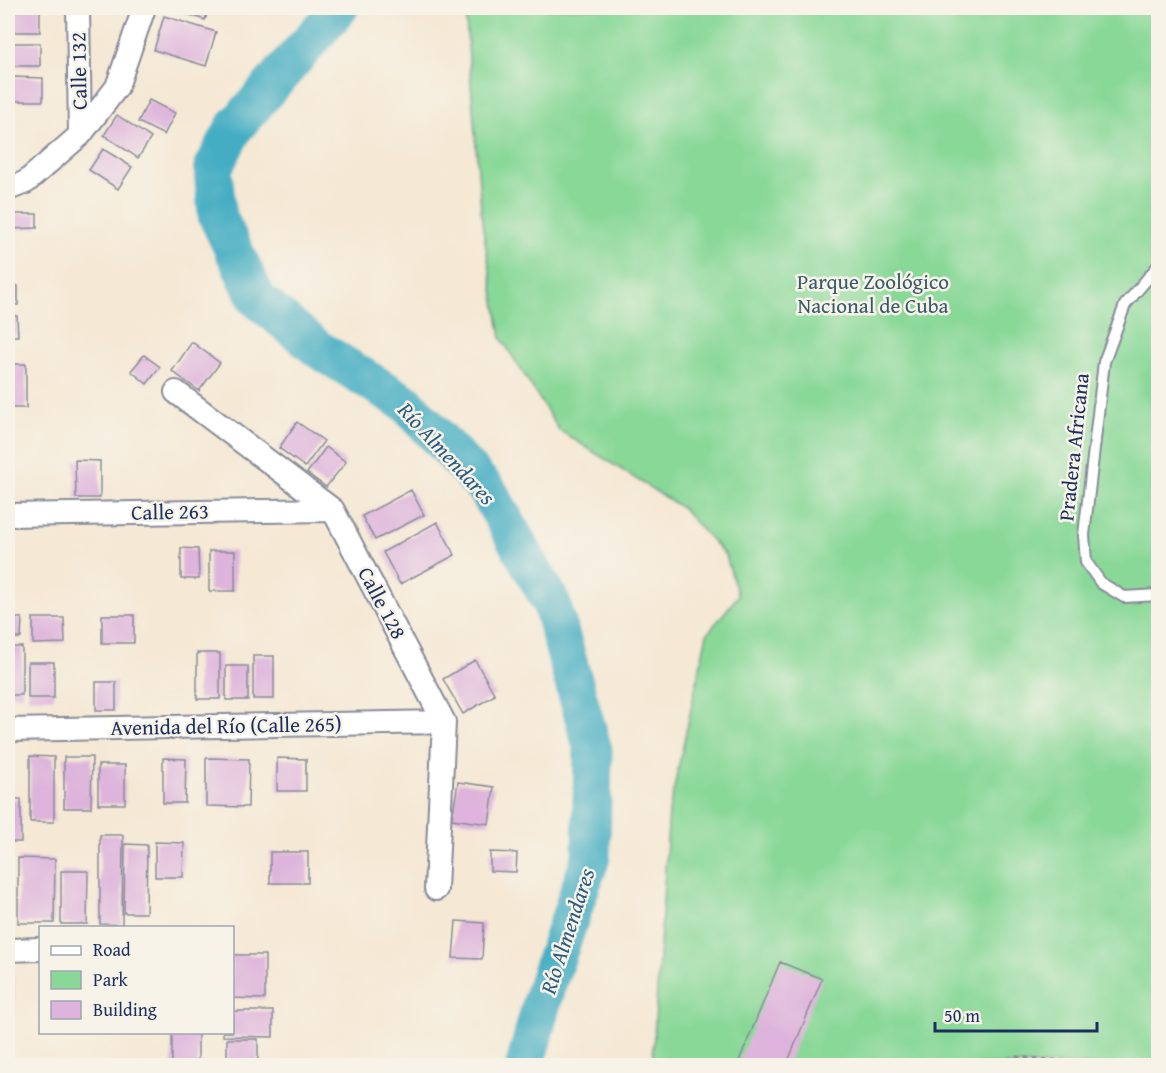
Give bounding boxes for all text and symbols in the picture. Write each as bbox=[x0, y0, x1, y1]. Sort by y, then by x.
street label: Calle 132 bbox=[62, 32, 95, 110]
park label: Parque Zoológico Nacional de Cuba bbox=[797, 266, 949, 321]
street label: Pradera Africana bbox=[1050, 371, 1097, 523]
water label: Río Almendares bbox=[390, 394, 503, 512]
street label: Calle 263 bbox=[131, 495, 209, 528]
street label: Calle 128 bbox=[350, 561, 414, 644]
street label: Avenida del Río (Calle 265) bbox=[110, 708, 342, 743]
water label: Río Almendares bbox=[531, 864, 602, 999]
legend bbox=[39, 926, 234, 1034]
text: Road bbox=[93, 936, 131, 963]
text: Park bbox=[93, 966, 129, 993]
scale bar bbox=[935, 995, 1097, 1033]
text: Building bbox=[93, 996, 157, 1023]
text: 50 m bbox=[944, 1002, 980, 1029]

